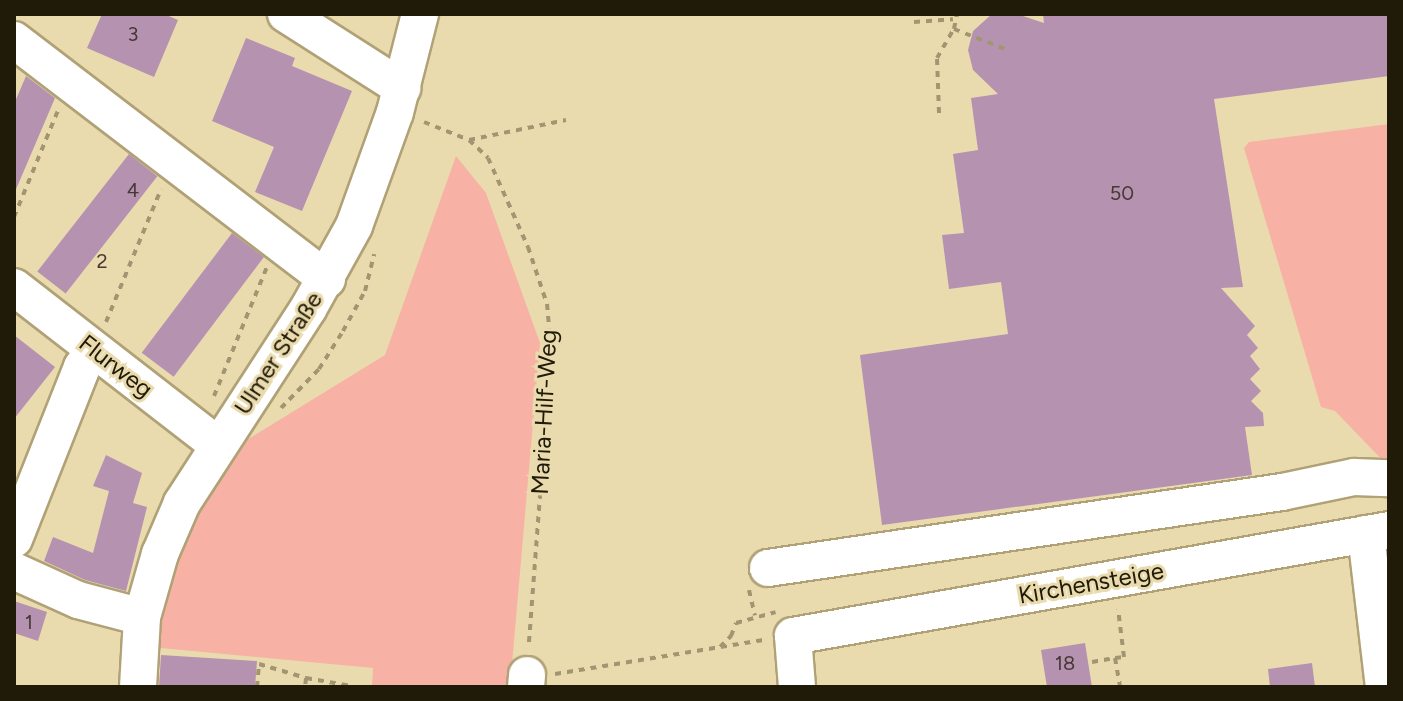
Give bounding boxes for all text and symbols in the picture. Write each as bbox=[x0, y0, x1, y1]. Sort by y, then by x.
house number: 3 bbox=[128, 22, 138, 46]
house number: 4 bbox=[127, 178, 139, 202]
house number: 50 bbox=[1110, 181, 1134, 205]
house number: 2 bbox=[96, 249, 108, 273]
street label: Ulmer Straße bbox=[228, 286, 328, 420]
street label: Flurweg bbox=[73, 328, 159, 404]
street label: Maria-Hilf-Weg bbox=[525, 329, 563, 495]
street label: Kirchensteige bbox=[1016, 556, 1166, 610]
house number: 1 bbox=[25, 610, 33, 634]
house number: 18 bbox=[1055, 651, 1075, 675]

